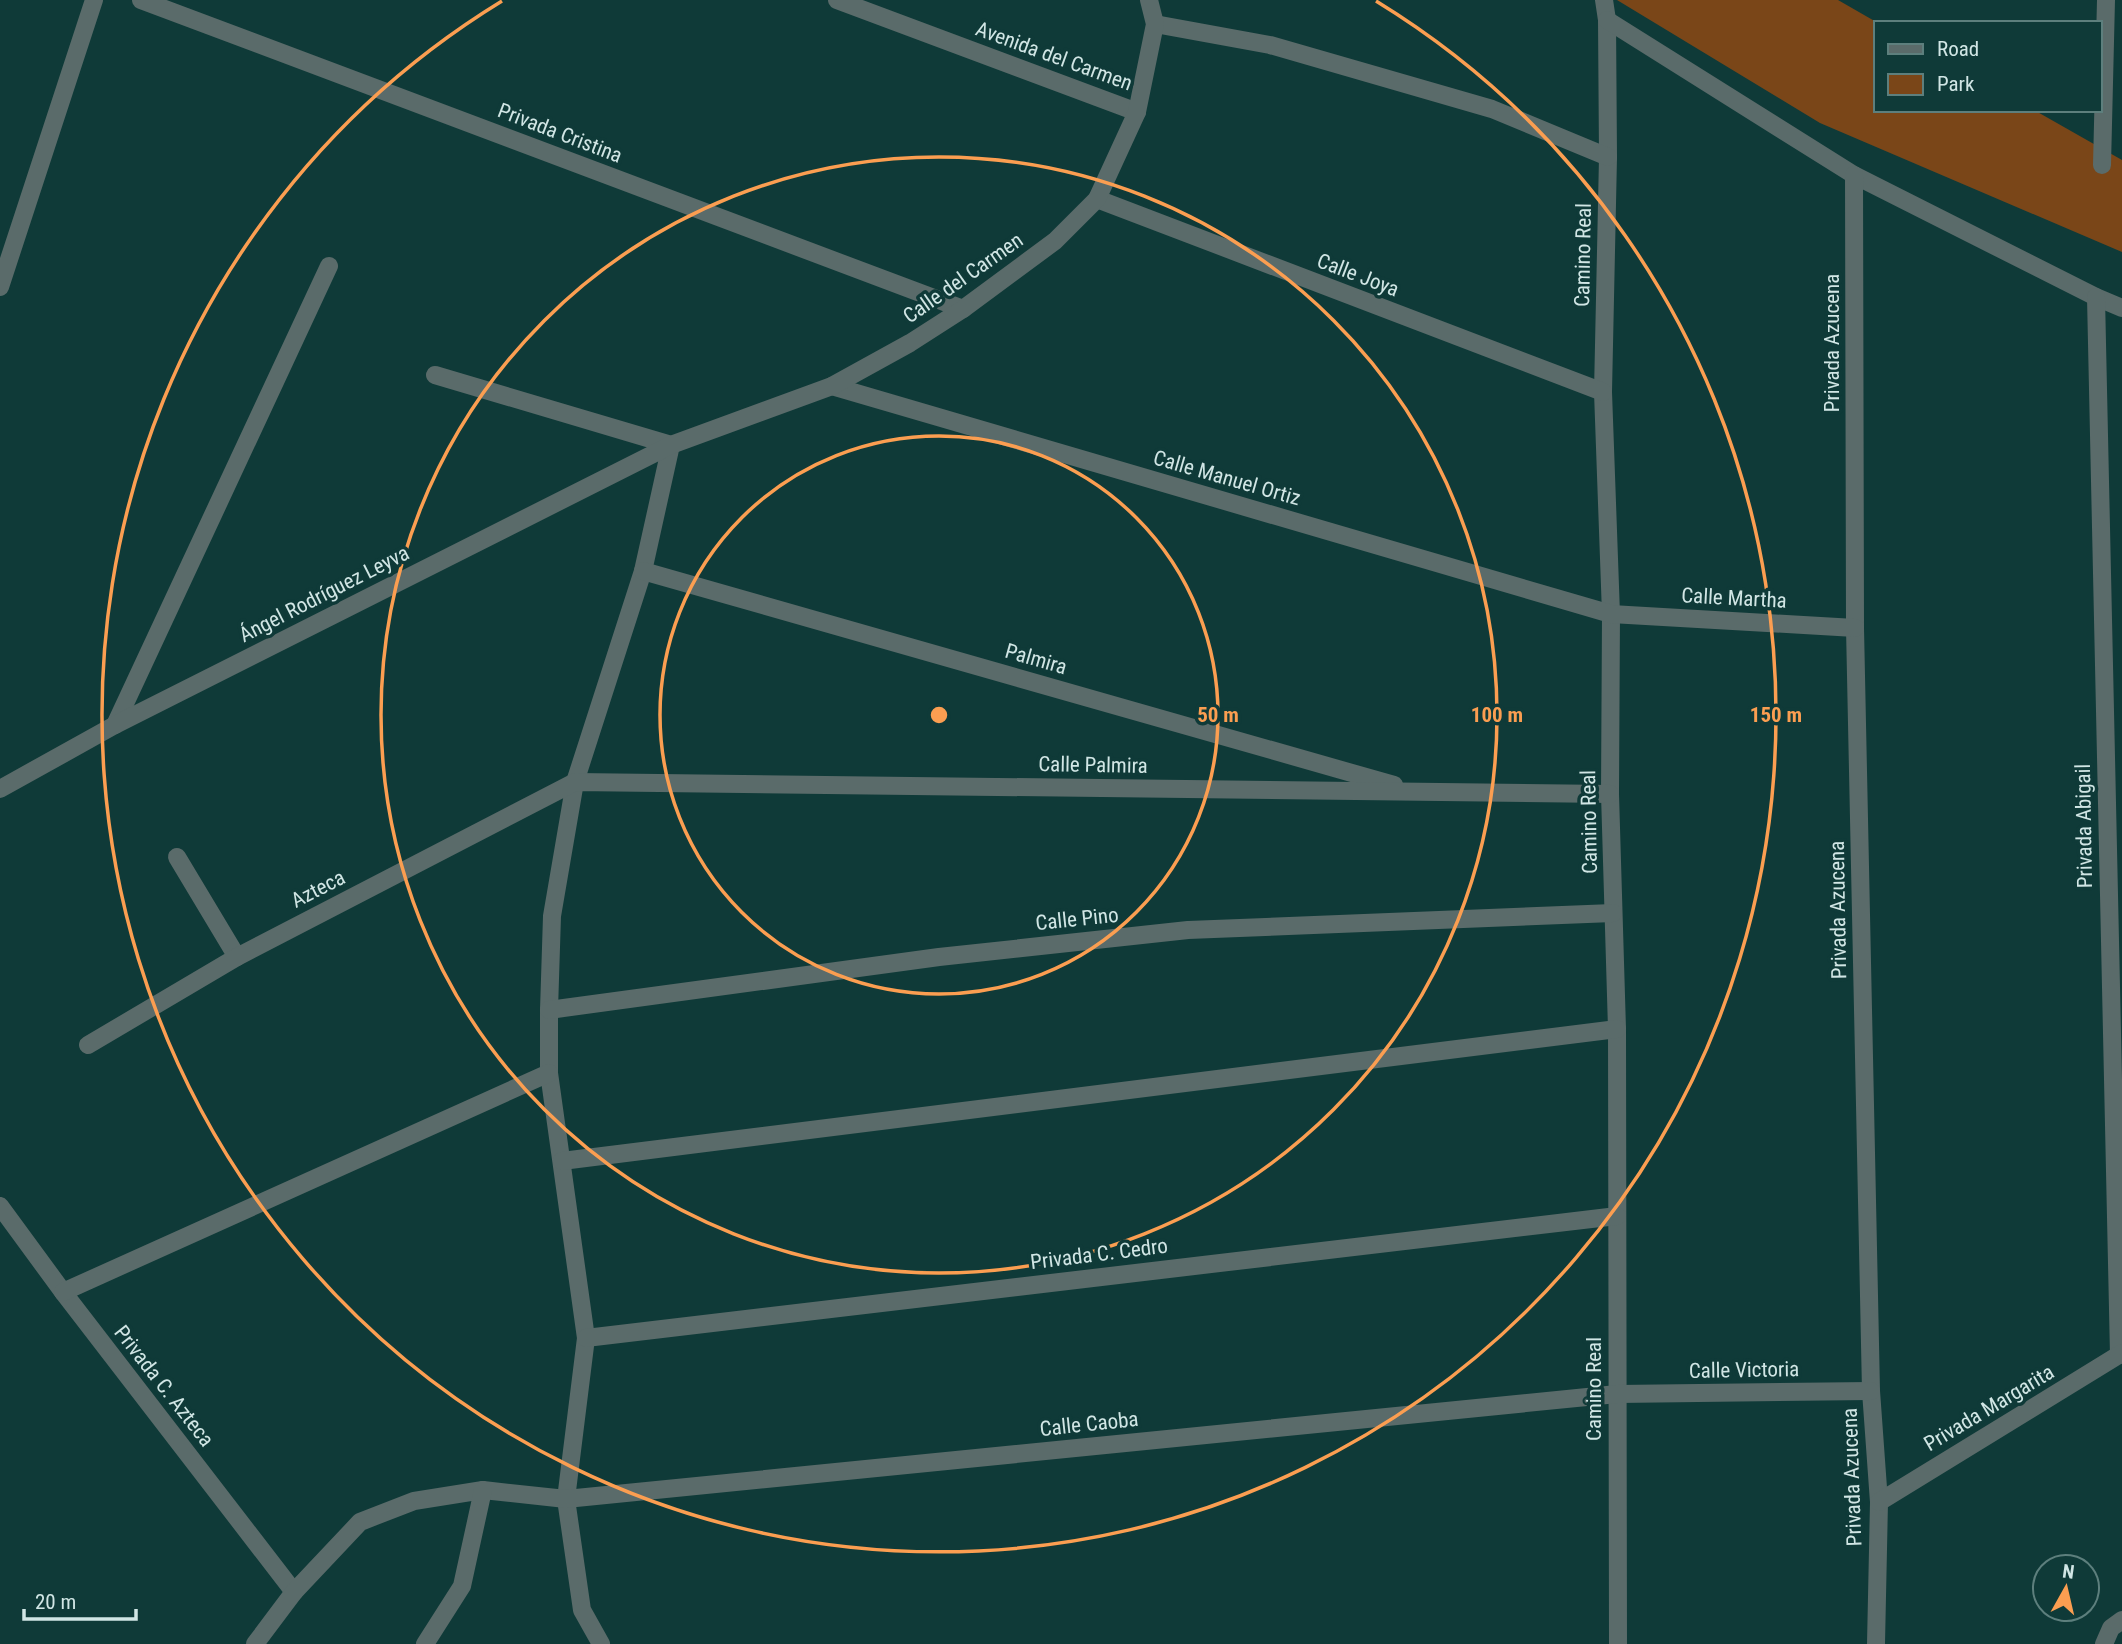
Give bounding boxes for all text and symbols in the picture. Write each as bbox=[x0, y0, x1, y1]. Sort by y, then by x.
street label: Avenida del Carmen bbox=[973, 17, 1135, 95]
legend bbox=[1874, 21, 2101, 112]
text: Road bbox=[1937, 37, 1979, 61]
text: Park bbox=[1937, 72, 1975, 96]
street label: Privada Cristina bbox=[495, 98, 625, 168]
street label: Camino Real bbox=[1570, 203, 1596, 307]
street label: Calle del Carmen bbox=[899, 228, 1027, 328]
street label: Calle Joya bbox=[1314, 248, 1402, 302]
street label: Privada Azucena bbox=[1820, 274, 1844, 412]
street label: Calle Manuel Ortiz bbox=[1151, 446, 1303, 510]
street label: Ángel Rodríguez Leyva bbox=[235, 541, 413, 647]
street label: Calle Martha bbox=[1681, 583, 1787, 613]
street label: Palmira bbox=[1002, 639, 1070, 679]
centre of rings bbox=[927, 703, 951, 727]
text: 50 m bbox=[1197, 703, 1239, 727]
text: 100 m bbox=[1471, 703, 1523, 727]
text: 150 m bbox=[1750, 703, 1802, 727]
street label: Calle Palmira bbox=[1038, 752, 1148, 778]
street label: Privada Abigail bbox=[2071, 764, 2097, 888]
street label: Camino Real bbox=[1576, 770, 1602, 874]
street label: Privada Azucena bbox=[1825, 841, 1851, 979]
street label: Azteca bbox=[287, 865, 349, 913]
street label: Calle Pino bbox=[1034, 903, 1120, 935]
street label: Privada C. Cedro bbox=[1029, 1234, 1169, 1274]
street label: Privada C. Azteca bbox=[109, 1321, 219, 1451]
street label: Camino Real bbox=[1582, 1337, 1606, 1441]
street label: Calle Victoria bbox=[1689, 1357, 1799, 1383]
street label: Privada Margarita bbox=[1920, 1360, 2058, 1456]
street label: Calle Caoba bbox=[1038, 1407, 1140, 1441]
street label: Privada Azucena bbox=[1838, 1407, 1866, 1547]
north arrow bbox=[2031, 1553, 2101, 1623]
text: N bbox=[2061, 1559, 2076, 1584]
scale bar bbox=[24, 1578, 136, 1622]
text: 20 m bbox=[35, 1590, 76, 1614]

